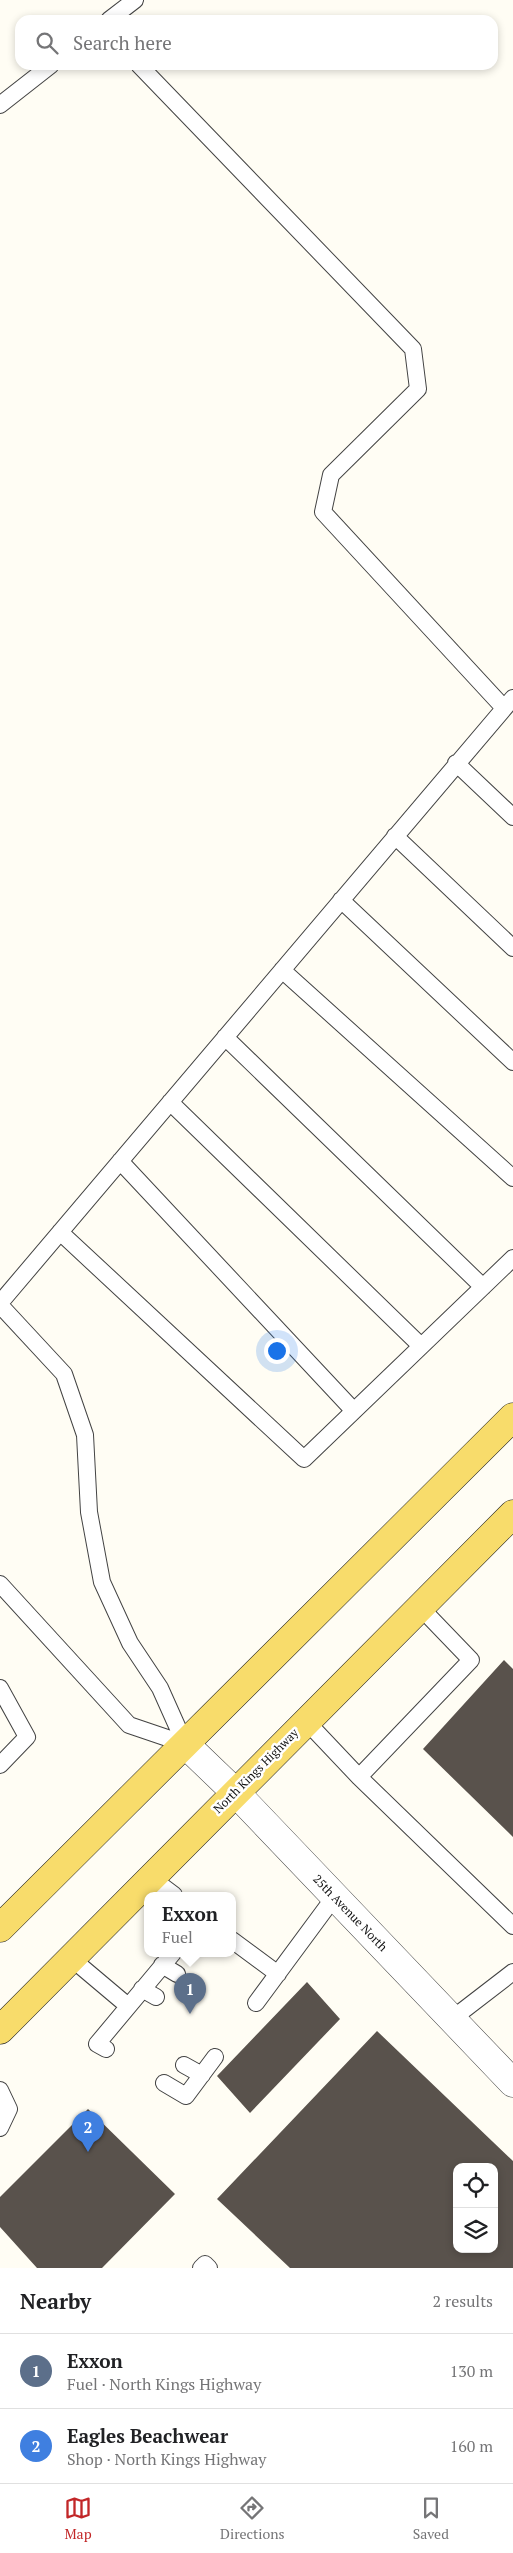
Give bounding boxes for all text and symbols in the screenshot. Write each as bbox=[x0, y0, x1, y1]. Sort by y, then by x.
search box bbox=[15, 15, 498, 70]
icon: search bbox=[33, 29, 61, 57]
text: Search here bbox=[73, 30, 172, 55]
your location bbox=[264, 1338, 290, 1364]
street label: North Kings Highway bbox=[210, 1724, 302, 1816]
street label: 25th Avenue North bbox=[310, 1871, 391, 1954]
popup bbox=[144, 1892, 236, 1957]
text: Exxon bbox=[162, 1901, 218, 1926]
text: Fuel bbox=[162, 1926, 193, 1948]
pin: 1 bbox=[174, 1973, 206, 2014]
pin: 2 bbox=[72, 2111, 104, 2152]
map controls bbox=[453, 2163, 498, 2253]
button: locate bbox=[453, 2163, 498, 2208]
button: layers bbox=[453, 2208, 498, 2253]
text: Nearby bbox=[20, 2287, 91, 2315]
text: 2 results bbox=[433, 2290, 493, 2312]
text: Exxon bbox=[67, 2348, 123, 2373]
text: 1 bbox=[31, 2360, 41, 2382]
text: 130 m bbox=[450, 2360, 493, 2382]
text: Fuel · North Kings Highway bbox=[67, 2373, 261, 2395]
text: Eagles Beachwear bbox=[67, 2423, 228, 2448]
text: 2 bbox=[31, 2435, 41, 2457]
text: 160 m bbox=[450, 2435, 493, 2457]
text: Shop · North Kings Highway bbox=[67, 2448, 266, 2470]
tab: Map bbox=[64, 2494, 92, 2543]
tab: Directions bbox=[220, 2494, 285, 2543]
tab: Saved bbox=[413, 2494, 449, 2543]

